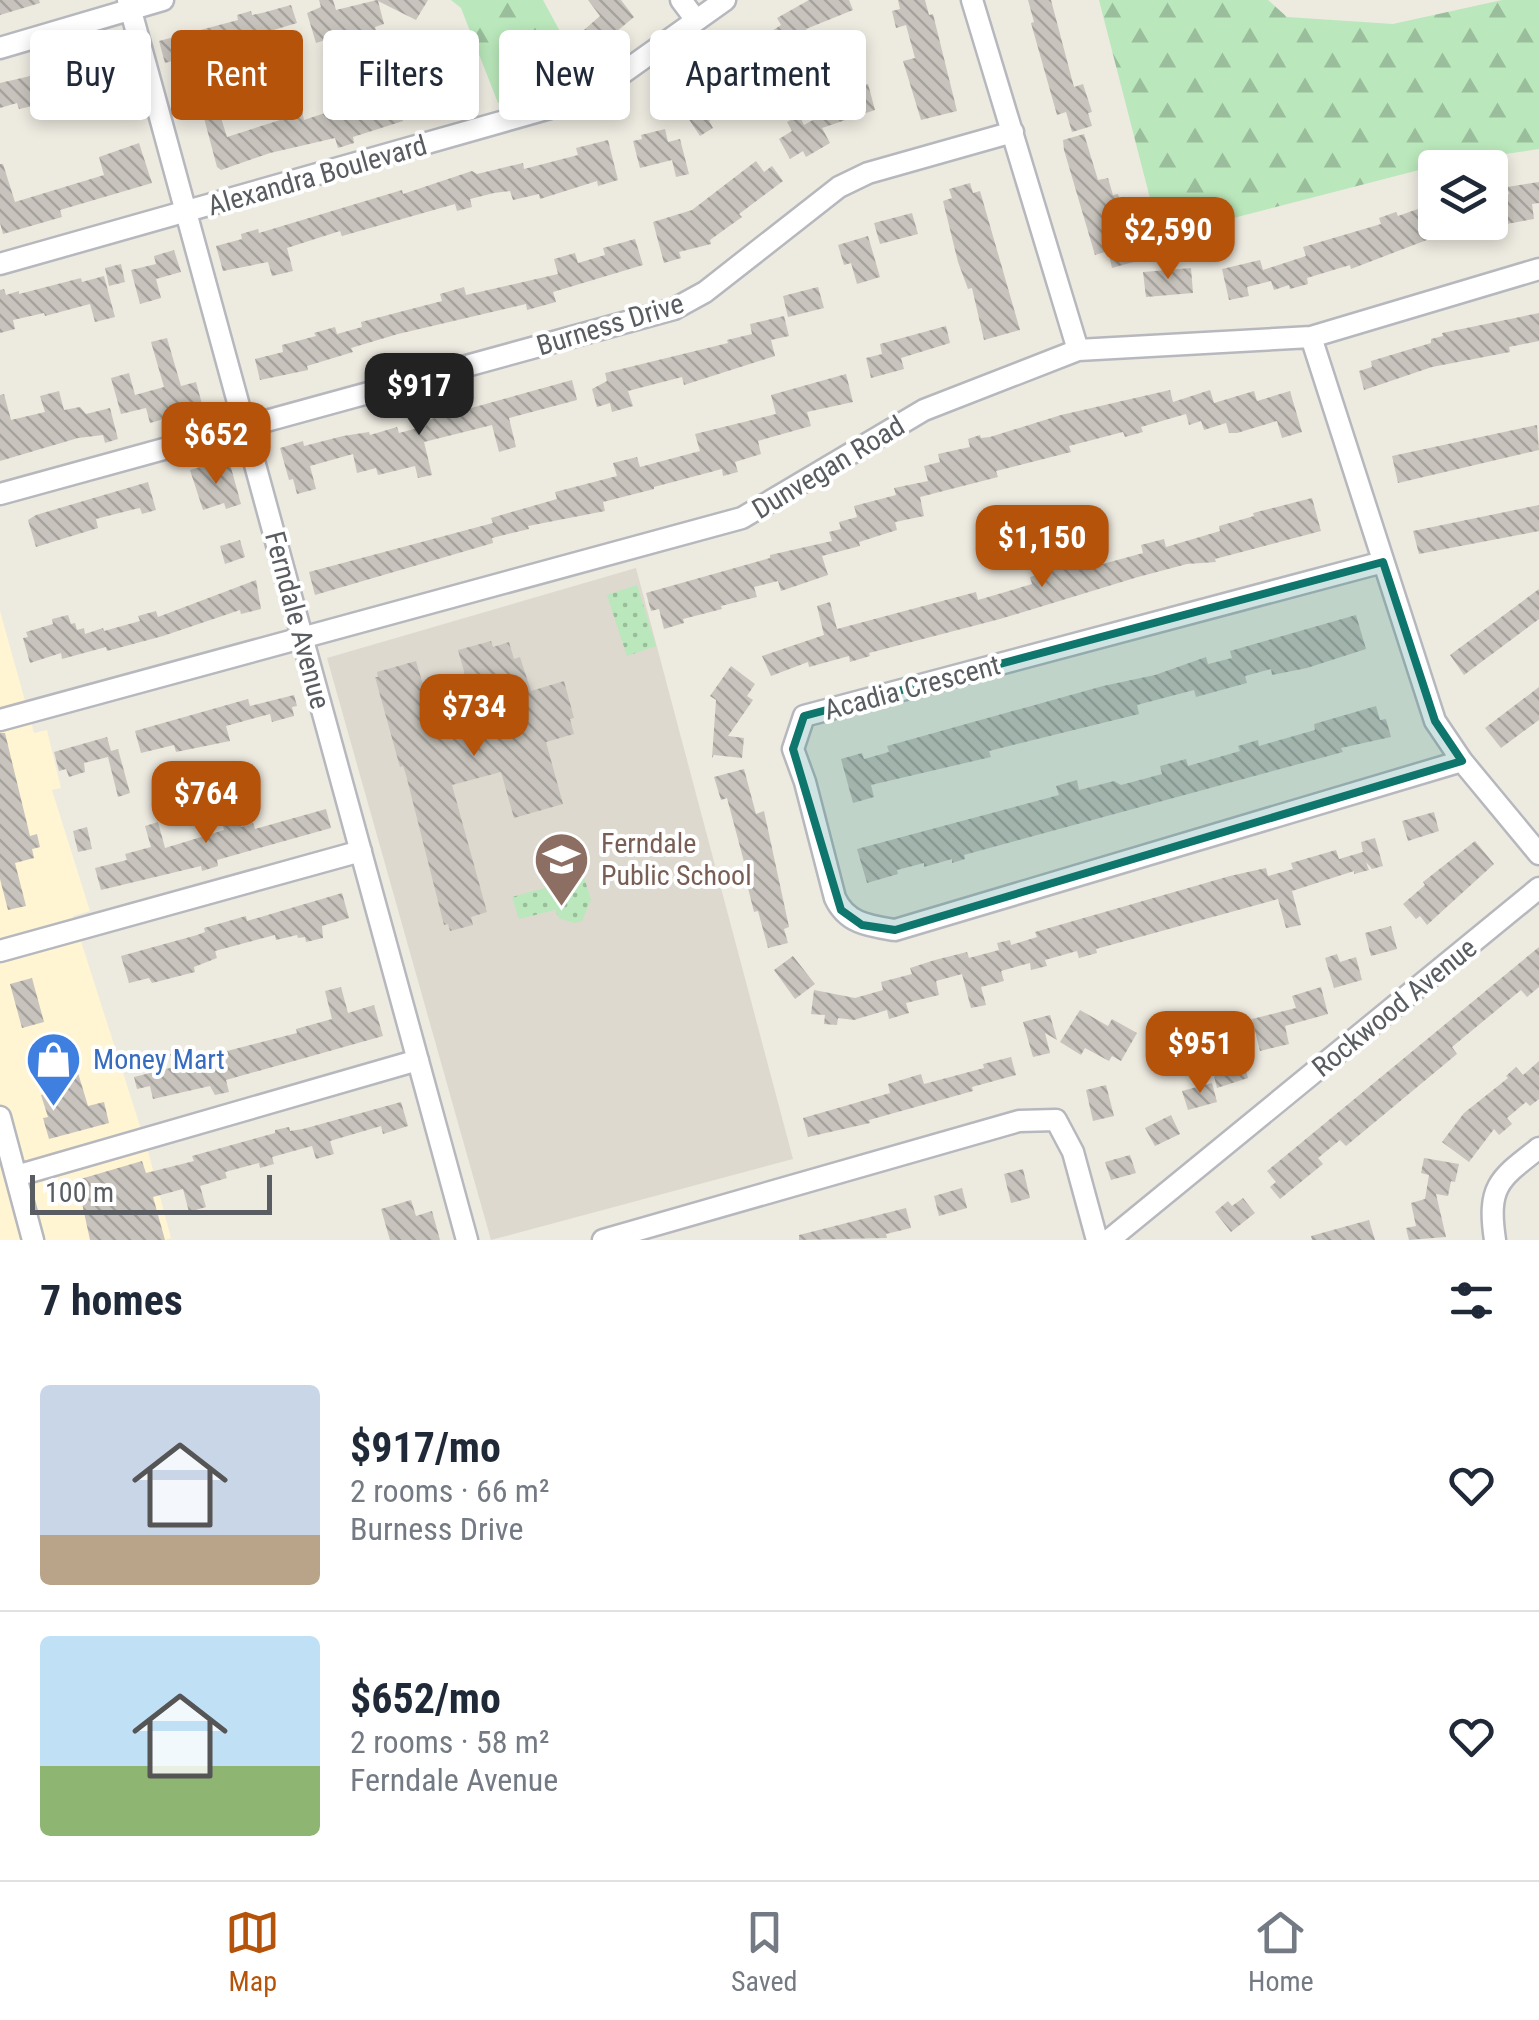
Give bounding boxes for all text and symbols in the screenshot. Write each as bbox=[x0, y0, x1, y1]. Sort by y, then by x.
chip: Buy bbox=[30, 30, 151, 120]
chip: Rent bbox=[171, 30, 303, 120]
chip: Filters bbox=[323, 30, 479, 120]
chip: New bbox=[499, 30, 630, 120]
chip: Apartment bbox=[650, 30, 866, 120]
street label: Alexandra Boulevard bbox=[204, 128, 430, 223]
map controls bbox=[1418, 150, 1508, 240]
button: layers bbox=[1418, 150, 1508, 240]
pin: $2,590 bbox=[1087, 197, 1249, 282]
text: $2,590 bbox=[1124, 210, 1212, 248]
street label: Burness Drive bbox=[533, 286, 688, 362]
pin: $917 bbox=[360, 353, 478, 438]
text: $917 bbox=[387, 366, 451, 404]
pin: $652 bbox=[157, 402, 275, 487]
street label: Dunvegan Road bbox=[746, 409, 910, 526]
text: $652 bbox=[184, 415, 248, 453]
pin: $1,150 bbox=[961, 505, 1123, 590]
text: $1,150 bbox=[998, 518, 1086, 556]
street label: Ferndale Avenue bbox=[258, 528, 337, 712]
street label: Acadia Crescent bbox=[821, 648, 1004, 727]
pin: $734 bbox=[415, 674, 533, 759]
text: $734 bbox=[442, 687, 506, 725]
pin: $764 bbox=[147, 761, 265, 846]
text: $764 bbox=[174, 774, 238, 812]
place label: Ferndale Public School bbox=[601, 827, 752, 892]
school or university icon: Ferndale Public School bbox=[532, 829, 592, 908]
street label: Rockwood Avenue bbox=[1306, 931, 1483, 1084]
pin: $951 bbox=[1141, 1011, 1259, 1096]
text: $951 bbox=[1168, 1024, 1232, 1062]
shop icon: Money Mart bbox=[24, 1029, 84, 1108]
place label: Money Mart bbox=[93, 1043, 225, 1076]
scale bar bbox=[30, 1170, 272, 1214]
text: 100 m bbox=[45, 1176, 114, 1209]
icon: filters bbox=[1444, 1273, 1499, 1328]
text: 7 homes bbox=[40, 1276, 183, 1325]
text: $917/mo bbox=[350, 1423, 501, 1472]
icon: home bbox=[120, 1425, 240, 1545]
icon: heart bbox=[1444, 1458, 1499, 1513]
text: 2 rooms · 66 m² bbox=[350, 1472, 549, 1510]
text: Burness Drive bbox=[350, 1510, 524, 1548]
text: $652/mo bbox=[350, 1674, 501, 1723]
icon: home bbox=[120, 1676, 240, 1796]
icon: heart bbox=[1444, 1709, 1499, 1764]
text: 2 rooms · 58 m² bbox=[350, 1723, 549, 1761]
text: Ferndale Avenue bbox=[350, 1761, 558, 1799]
tab: Map bbox=[225, 1905, 280, 1998]
tab: Saved bbox=[731, 1905, 797, 1998]
tab: Home bbox=[1248, 1905, 1314, 1998]

